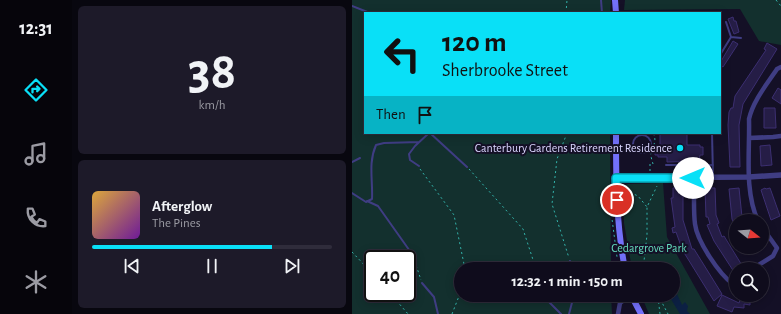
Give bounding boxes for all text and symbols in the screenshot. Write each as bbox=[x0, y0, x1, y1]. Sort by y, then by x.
text: 12:31 bbox=[19, 20, 53, 38]
icon: left bbox=[376, 28, 428, 80]
text: 120 m bbox=[442, 29, 507, 57]
text: 38 bbox=[188, 46, 236, 98]
text: Sherbrooke Street bbox=[442, 62, 568, 80]
icon: directions bbox=[22, 76, 50, 104]
text: km/h bbox=[199, 99, 225, 112]
icon: arrive bbox=[414, 104, 436, 126]
text: Then bbox=[376, 107, 406, 122]
icon: music bbox=[22, 140, 50, 168]
place label: Canterbury Gardens Retirement Residence bbox=[475, 142, 672, 155]
marker: Canterbury Gardens Retirement Residence bbox=[675, 143, 685, 153]
position arrow bbox=[672, 157, 714, 199]
pin bbox=[600, 183, 634, 217]
icon: arrive bbox=[606, 189, 628, 211]
text: Afterglow bbox=[152, 199, 212, 214]
icon: phone bbox=[22, 204, 50, 232]
north arrow bbox=[729, 214, 769, 254]
map controls bbox=[729, 214, 769, 302]
text: The Pines bbox=[152, 217, 201, 230]
park label: Cedargrove Park bbox=[611, 242, 687, 254]
speed limit sign: 40 bbox=[364, 250, 416, 302]
icon: previous bbox=[121, 255, 143, 277]
icon: pause bbox=[201, 255, 223, 277]
icon: next bbox=[281, 255, 303, 277]
button: search bbox=[729, 262, 769, 302]
icon: climate bbox=[22, 268, 50, 296]
text: 12:32 · 1 min · 150 m bbox=[511, 274, 623, 289]

